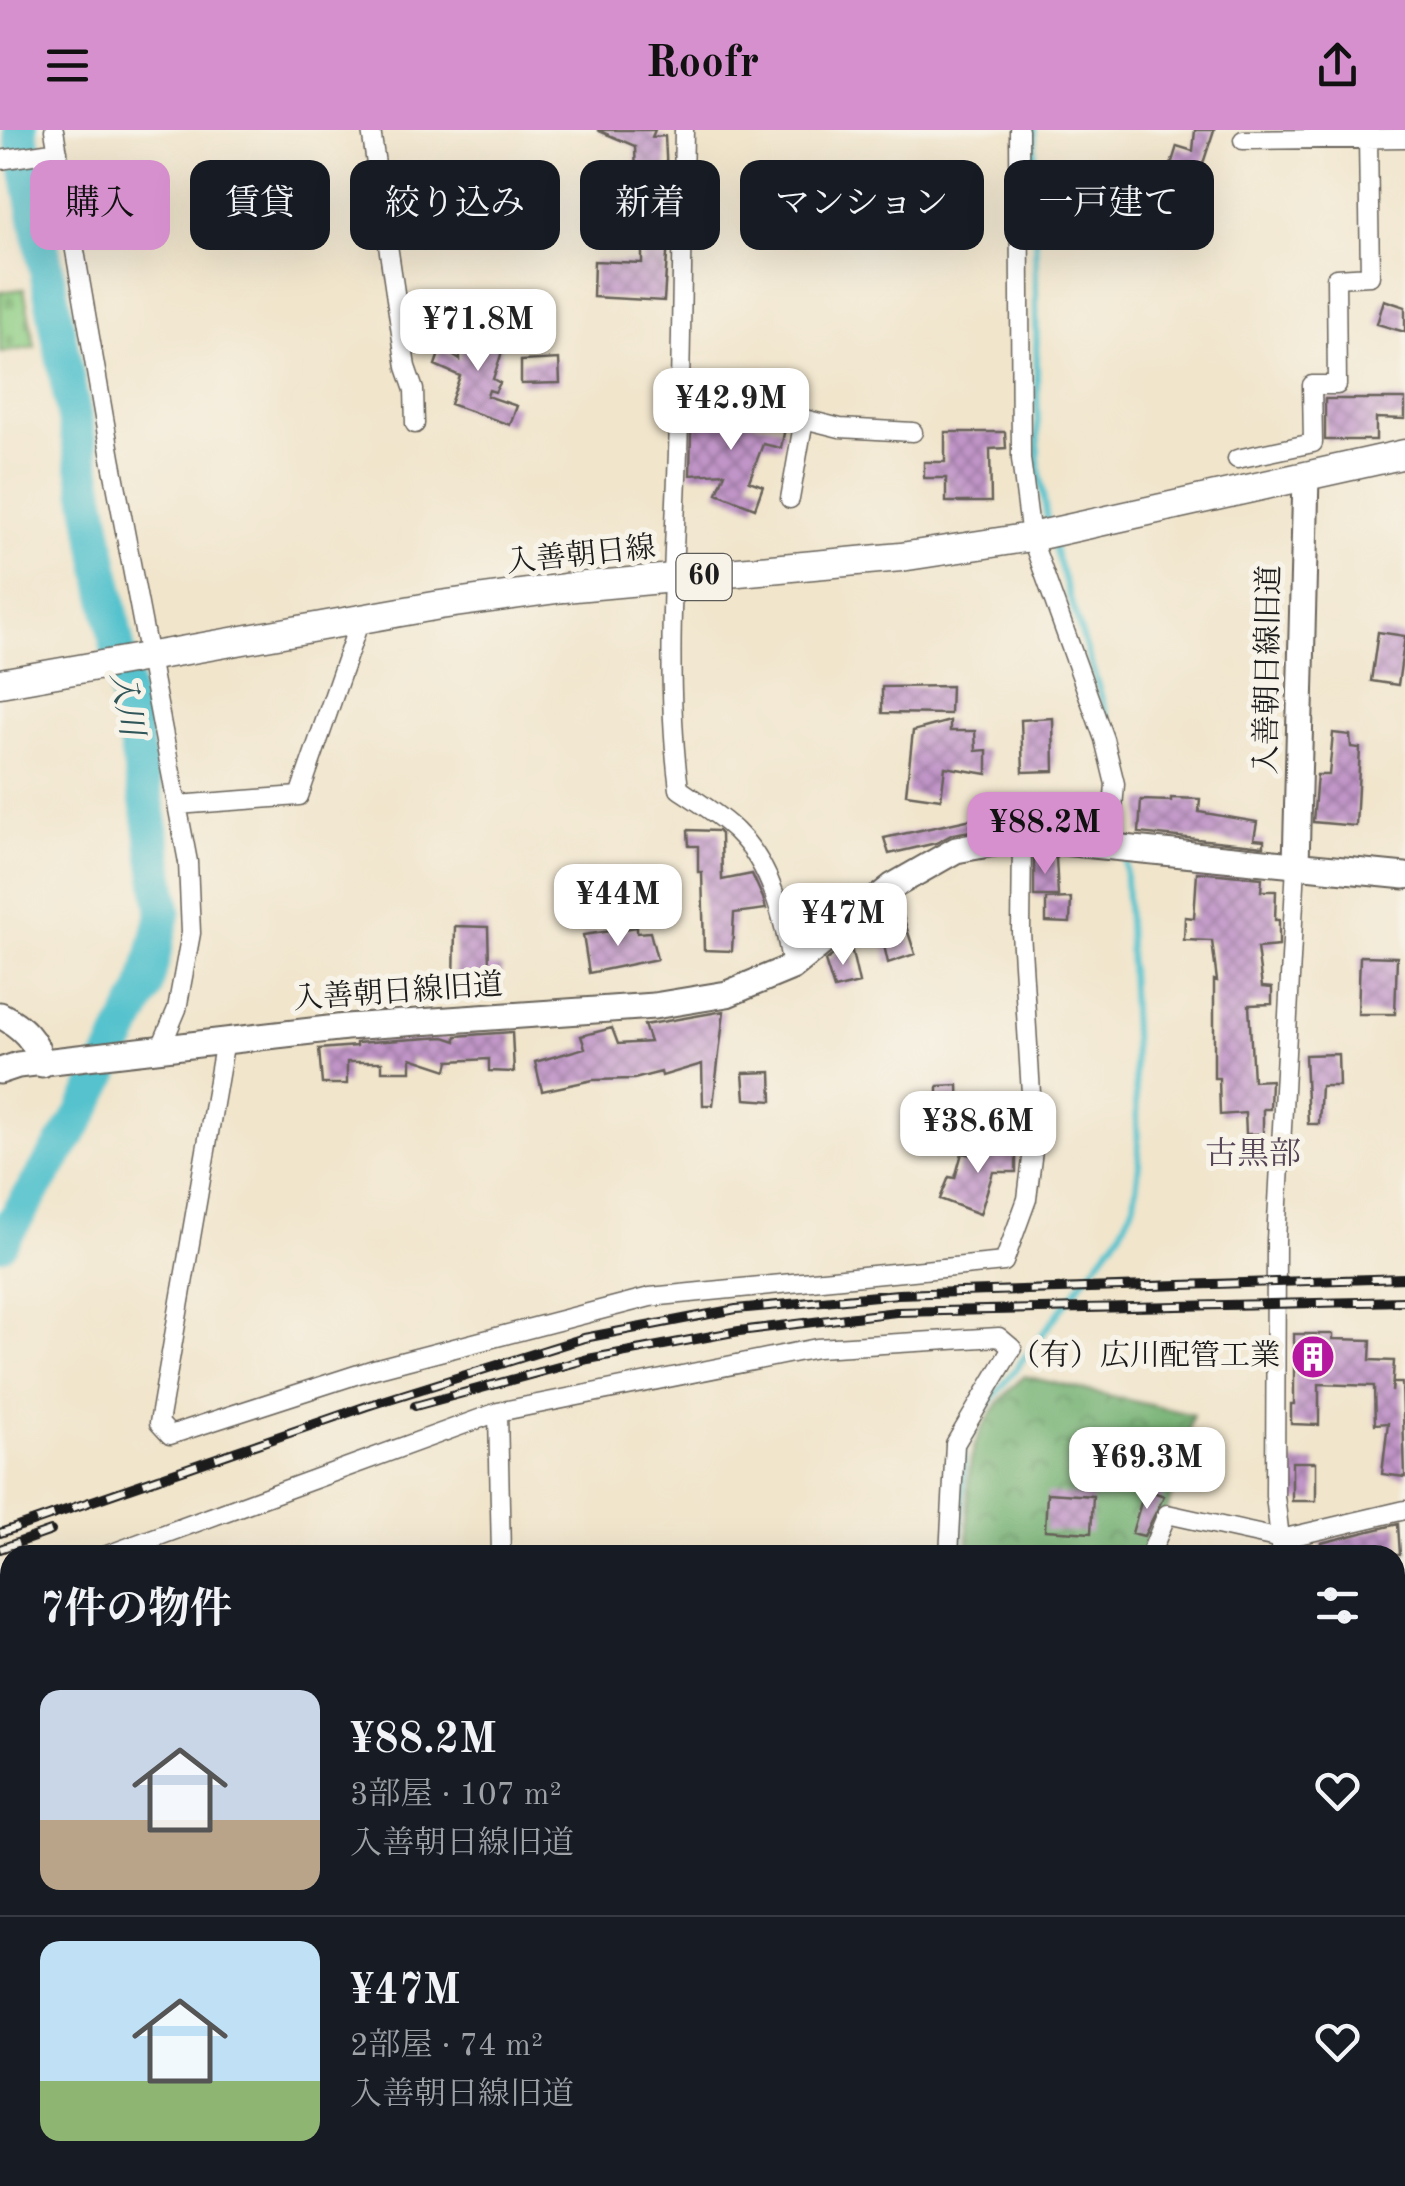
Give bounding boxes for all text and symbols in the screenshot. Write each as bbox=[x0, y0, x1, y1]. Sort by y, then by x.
icon: menu bbox=[40, 38, 95, 93]
icon: share bbox=[1310, 38, 1365, 93]
text: Roofr bbox=[646, 42, 759, 87]
chip: 購入 bbox=[30, 160, 170, 250]
chip: 賃貸 bbox=[190, 160, 330, 250]
chip: 絞り込み bbox=[350, 160, 560, 250]
chip: 新着 bbox=[580, 160, 720, 250]
chip: マンション bbox=[740, 160, 984, 250]
chip: 一戸建て bbox=[1004, 160, 1214, 250]
pin: ¥71.8M bbox=[397, 289, 559, 374]
text: ¥71.8M bbox=[422, 305, 534, 337]
pin: ¥42.9M bbox=[650, 368, 812, 453]
text: ¥42.9M bbox=[675, 384, 787, 416]
street label: 入善朝日線 bbox=[505, 530, 657, 579]
road number: 60 bbox=[676, 554, 732, 600]
street label: 入善朝日線旧道 bbox=[1249, 565, 1286, 775]
water label: 入川 bbox=[104, 669, 150, 741]
pin: ¥88.2M bbox=[964, 792, 1126, 877]
text: ¥88.2M bbox=[989, 808, 1101, 840]
pin: ¥44M bbox=[559, 864, 677, 949]
text: ¥44M bbox=[576, 880, 660, 912]
pin: ¥47M bbox=[784, 883, 902, 968]
text: ¥47M bbox=[801, 899, 885, 931]
street label: 入善朝日線旧道 bbox=[292, 968, 504, 1015]
pin: ¥38.6M bbox=[897, 1091, 1059, 1176]
text: ¥38.6M bbox=[922, 1107, 1034, 1139]
district label: 古黒部 bbox=[1205, 1137, 1301, 1172]
building icon: （有）広川配管工業 bbox=[1290, 1334, 1336, 1380]
place label: （有）広川配管工業 bbox=[1010, 1339, 1280, 1372]
pin: ¥69.3M bbox=[1066, 1427, 1228, 1512]
text: ¥69.3M bbox=[1091, 1443, 1203, 1475]
icon: filters bbox=[1310, 1578, 1365, 1633]
text: 7件の物件 bbox=[40, 1590, 232, 1632]
text: ¥88.2M bbox=[350, 1720, 497, 1762]
icon: home bbox=[120, 1730, 240, 1850]
icon: heart bbox=[1310, 1763, 1365, 1818]
text: 3部屋 · 107 m² bbox=[350, 1780, 562, 1812]
text: 入善朝日線旧道 bbox=[350, 1829, 574, 1861]
text: ¥47M bbox=[350, 1971, 460, 2013]
icon: home bbox=[120, 1981, 240, 2101]
icon: heart bbox=[1310, 2014, 1365, 2069]
text: 2部屋 · 74 m² bbox=[350, 2031, 543, 2063]
text: 入善朝日線旧道 bbox=[350, 2080, 574, 2112]

